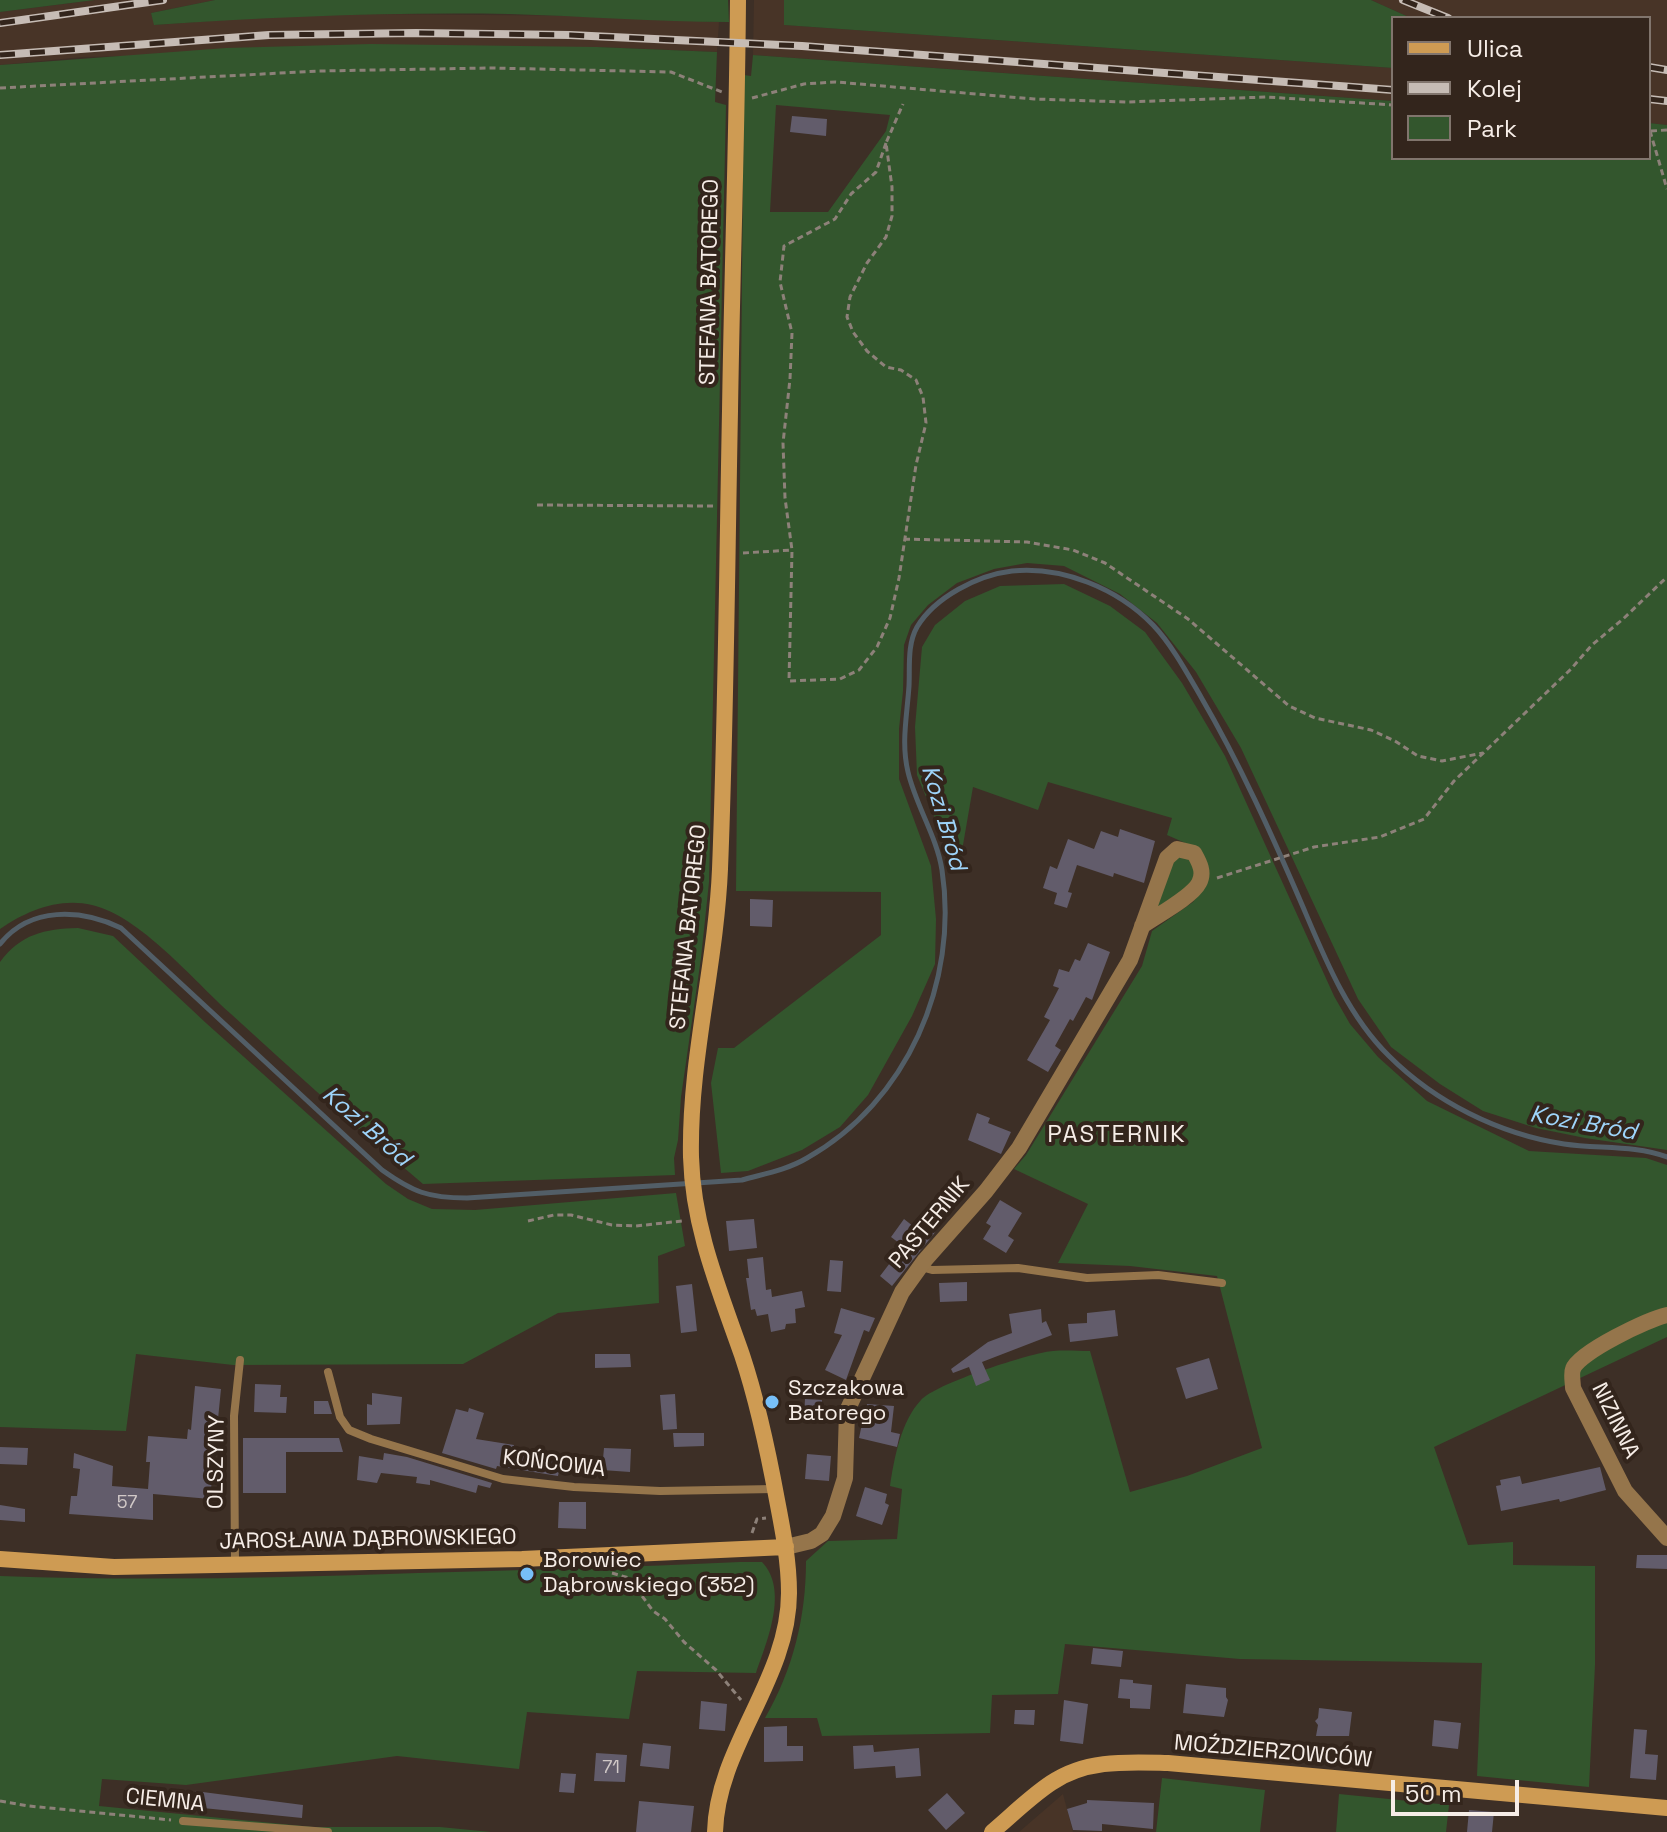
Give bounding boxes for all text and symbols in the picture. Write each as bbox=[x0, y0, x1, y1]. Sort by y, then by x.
legend bbox=[1391, 16, 1651, 160]
text: Ulica bbox=[1467, 33, 1523, 64]
text: Kolej bbox=[1467, 73, 1522, 104]
text: Park bbox=[1467, 113, 1517, 144]
street label: STEFANA BATOREGO bbox=[695, 179, 725, 385]
water label: Kozi Bród bbox=[914, 762, 972, 874]
street label: STEFANA BATOREGO bbox=[665, 823, 713, 1031]
water label: Kozi Bród bbox=[316, 1081, 416, 1173]
water label: Kozi Bród bbox=[1527, 1100, 1639, 1148]
district label: PASTERNIK bbox=[1047, 1121, 1187, 1149]
street label: PASTERNIK bbox=[884, 1172, 976, 1274]
place label: Szczakowa Batorego bbox=[788, 1376, 904, 1428]
street label: NIZINNA bbox=[1585, 1379, 1645, 1463]
marker: Szczakowa Batorego bbox=[763, 1393, 781, 1411]
street label: OLSZYNY bbox=[203, 1415, 231, 1509]
street label: KOŃCOWA bbox=[501, 1445, 607, 1483]
house number: 57 bbox=[117, 1492, 137, 1514]
street label: JAROSŁAWA DĄBROWSKIEGO bbox=[219, 1524, 517, 1556]
place label: Borowiec Dąbrowskiego (352) bbox=[543, 1548, 755, 1600]
marker: Borowiec Dąbrowskiego (352) bbox=[518, 1565, 536, 1583]
street label: MOŹDZIERZOWCÓW bbox=[1173, 1730, 1373, 1774]
house number: 71 bbox=[602, 1757, 620, 1779]
scale bar bbox=[1395, 1764, 1523, 1814]
text: 50 m bbox=[1405, 1778, 1462, 1809]
street label: CIEMNA bbox=[124, 1784, 206, 1818]

